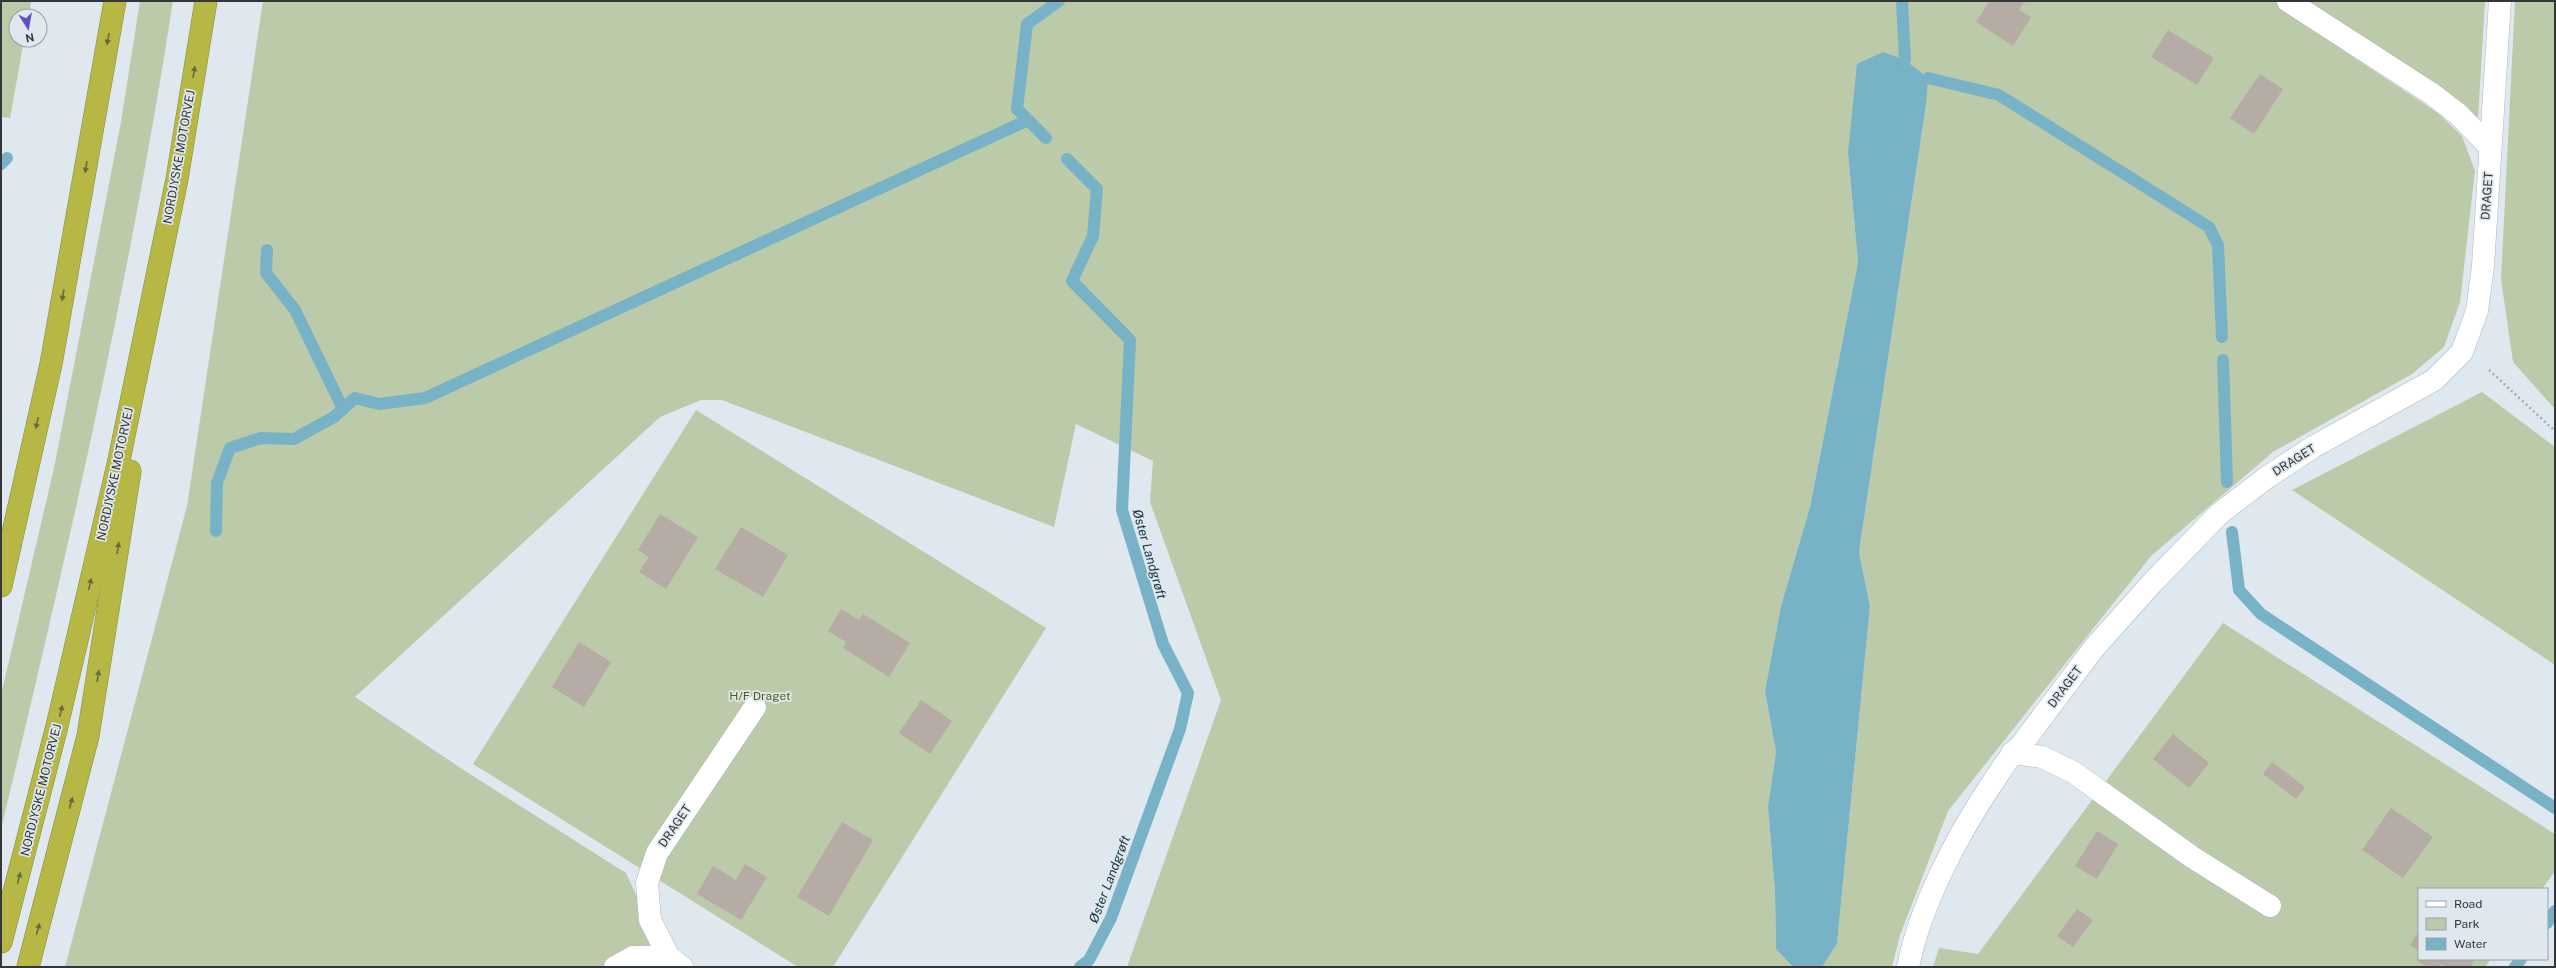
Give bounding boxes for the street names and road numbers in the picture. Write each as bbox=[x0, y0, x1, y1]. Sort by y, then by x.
street label: NORDJYSKE MOTORVEJ bbox=[160, 89, 198, 225]
street label: DRAGET bbox=[2478, 171, 2496, 221]
street label: NORDJYSKE MOTORVEJ bbox=[94, 406, 136, 542]
street label: DRAGET bbox=[2270, 441, 2318, 479]
street label: DRAGET bbox=[2045, 664, 2085, 710]
street label: NORDJYSKE MOTORVEJ bbox=[18, 722, 64, 858]
street label: DRAGET bbox=[656, 802, 694, 850]

